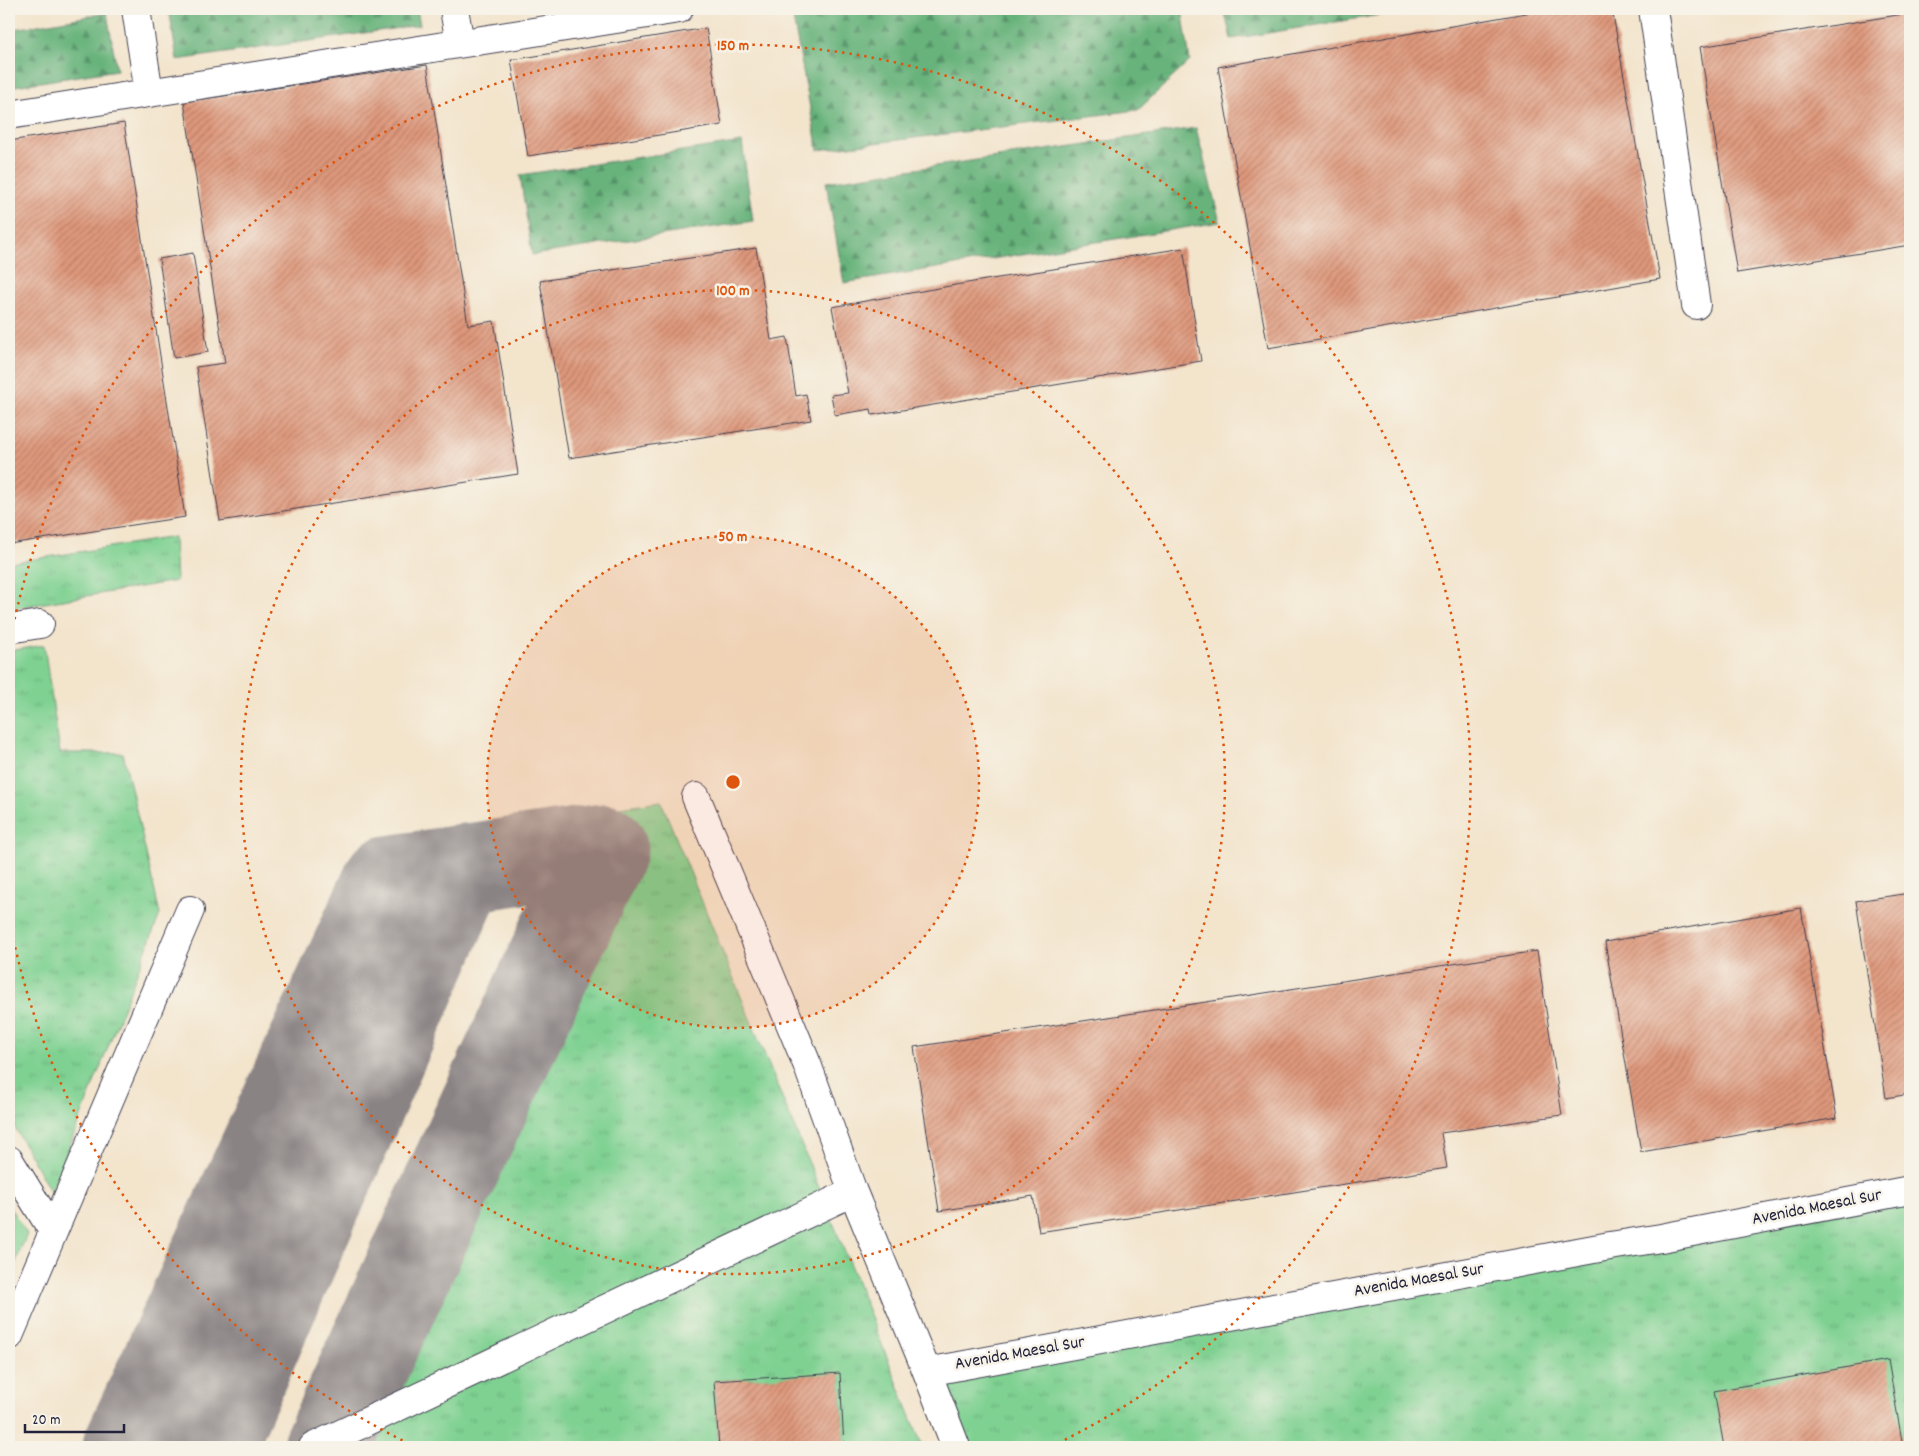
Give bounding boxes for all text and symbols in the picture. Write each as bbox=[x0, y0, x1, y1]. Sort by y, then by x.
text: 150 m bbox=[717, 36, 749, 58]
text: 100 m bbox=[716, 281, 750, 303]
text: 50 m bbox=[719, 527, 747, 549]
centre of rings bbox=[724, 773, 742, 791]
street label: Avenida Maesal Sur bbox=[1750, 1183, 1884, 1233]
street label: Avenida Maesal Sur bbox=[1352, 1257, 1486, 1305]
street label: Avenida Maesal Sur bbox=[953, 1330, 1087, 1378]
scale bar bbox=[25, 1401, 124, 1433]
text: 20 m bbox=[32, 1410, 60, 1432]

